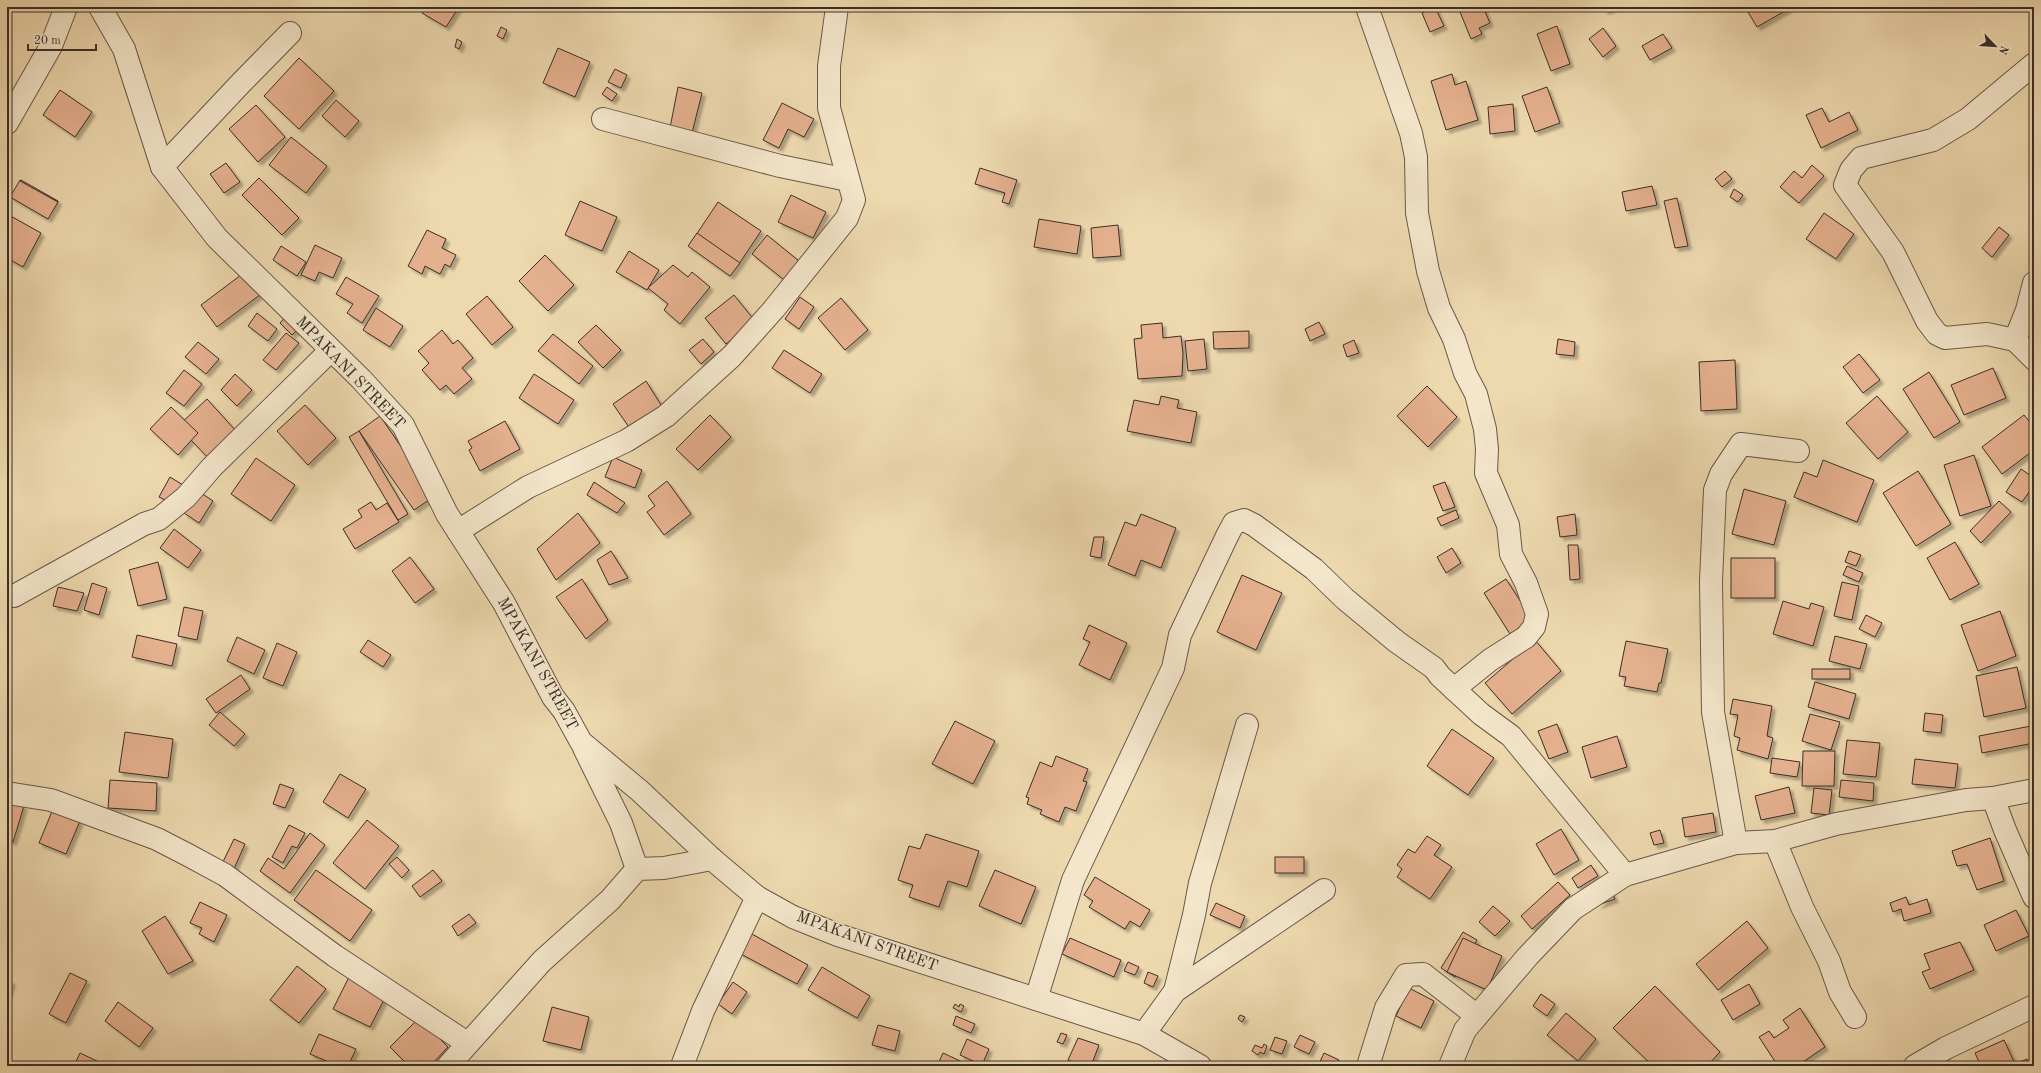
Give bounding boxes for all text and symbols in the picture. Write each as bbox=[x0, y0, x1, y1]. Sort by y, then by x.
scale bar bbox=[28, 26, 96, 52]
north arrow bbox=[1975, 26, 2015, 66]
text: 20 m bbox=[34, 35, 61, 47]
text: N bbox=[1996, 43, 2009, 56]
street label: MPAKANI STREET bbox=[292, 314, 408, 432]
street label: MPAKANI STREET bbox=[494, 595, 580, 733]
street label: MPAKANI STREET bbox=[794, 909, 940, 975]

